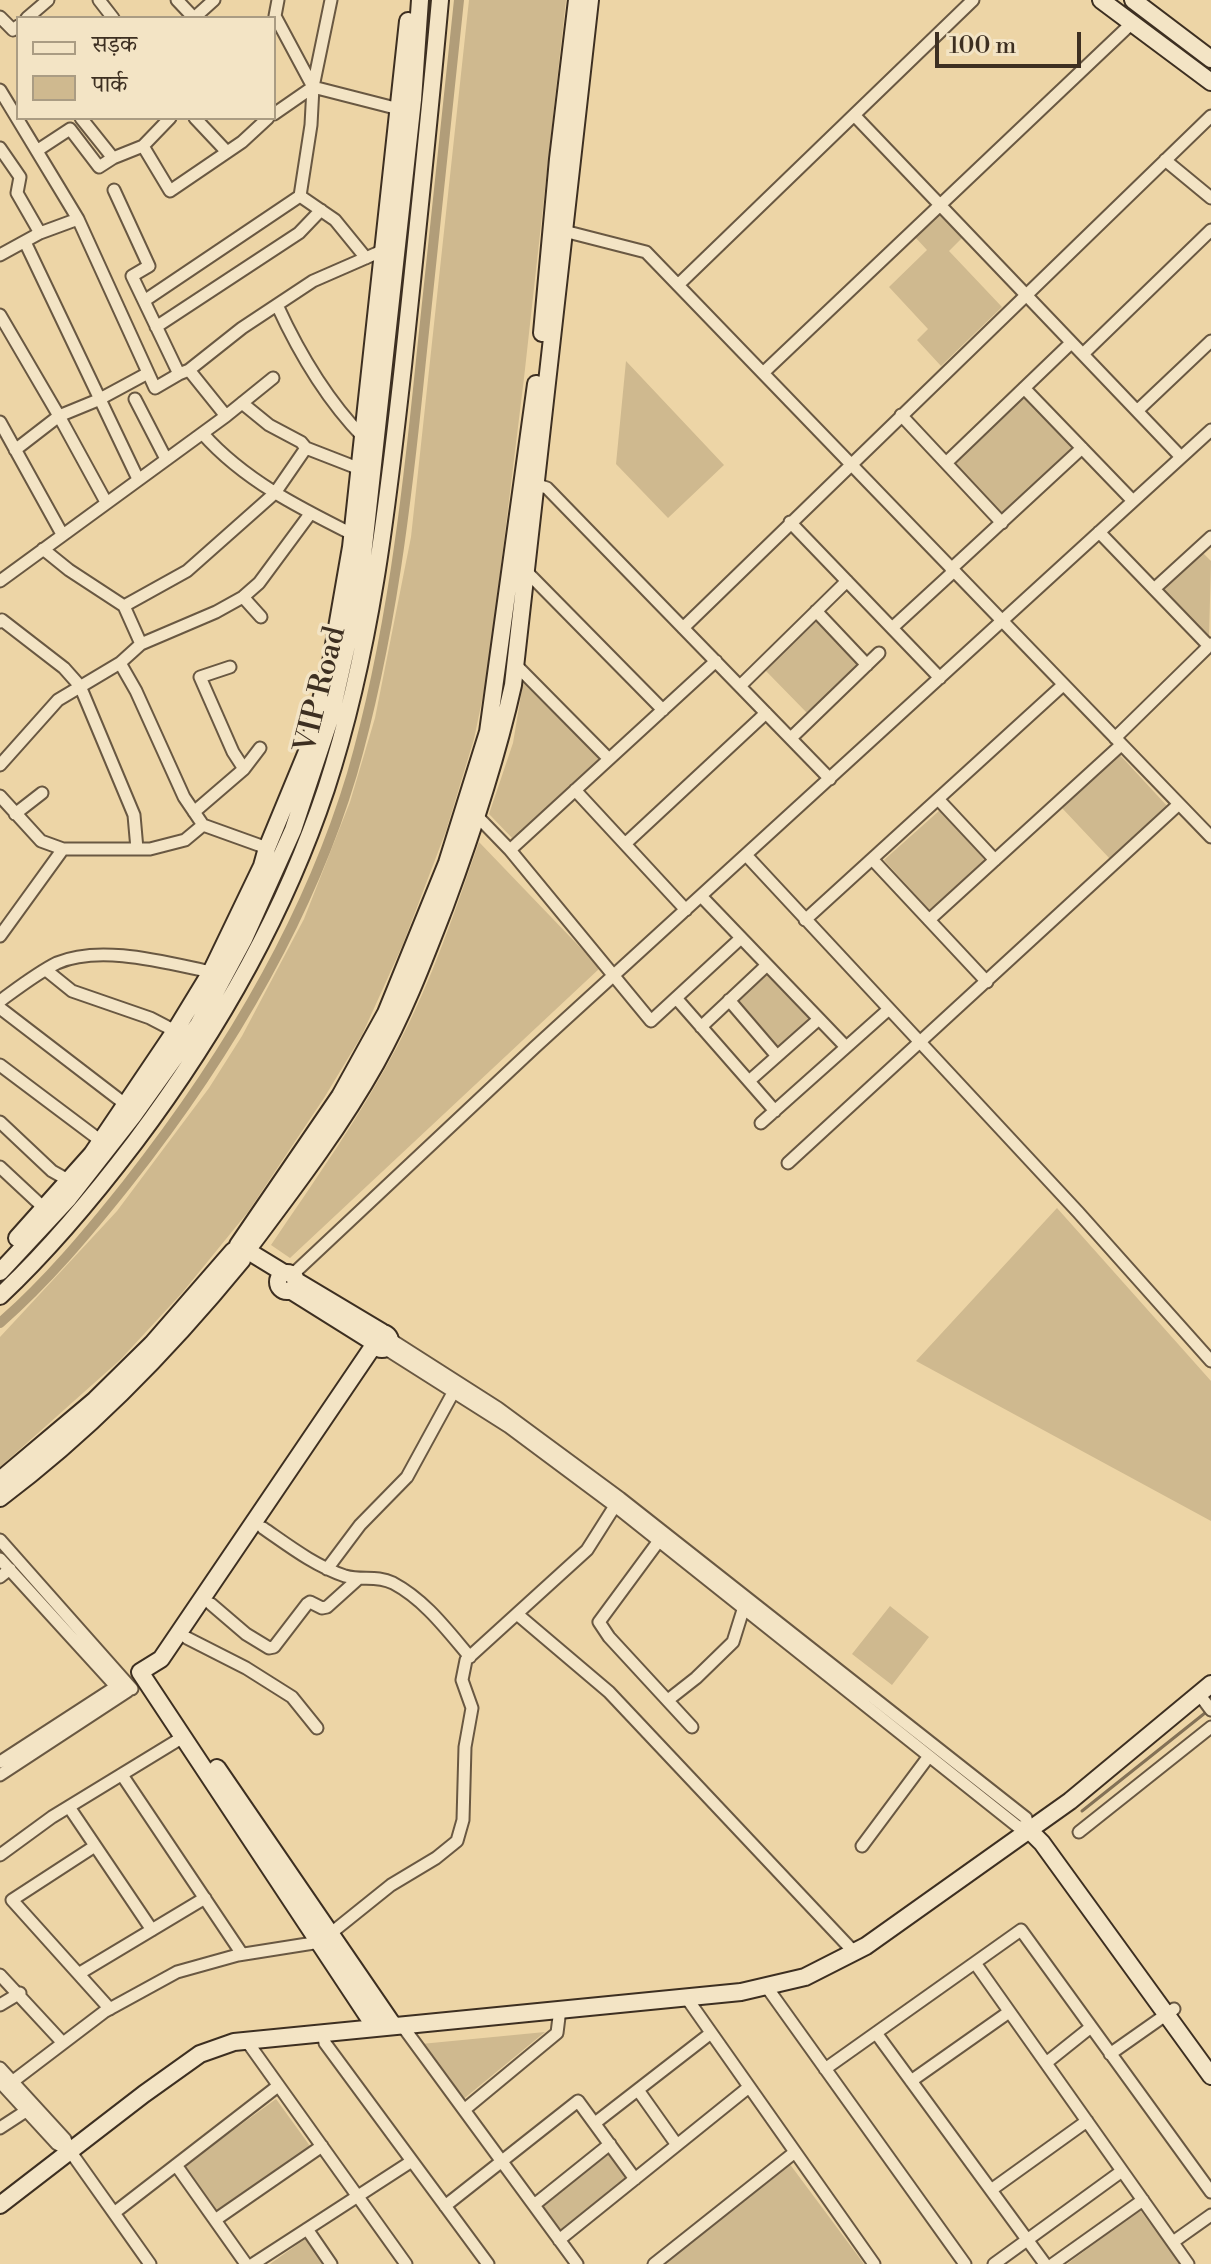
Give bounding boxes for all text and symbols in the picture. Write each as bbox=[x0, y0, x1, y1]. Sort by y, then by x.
legend bbox=[16, 16, 276, 120]
scale bar bbox=[939, 16, 1085, 66]
text: सड़क bbox=[92, 30, 137, 60]
text: 100 m bbox=[949, 31, 1016, 61]
text: पार्क bbox=[92, 70, 127, 100]
street label: VIP Road bbox=[289, 623, 355, 757]

